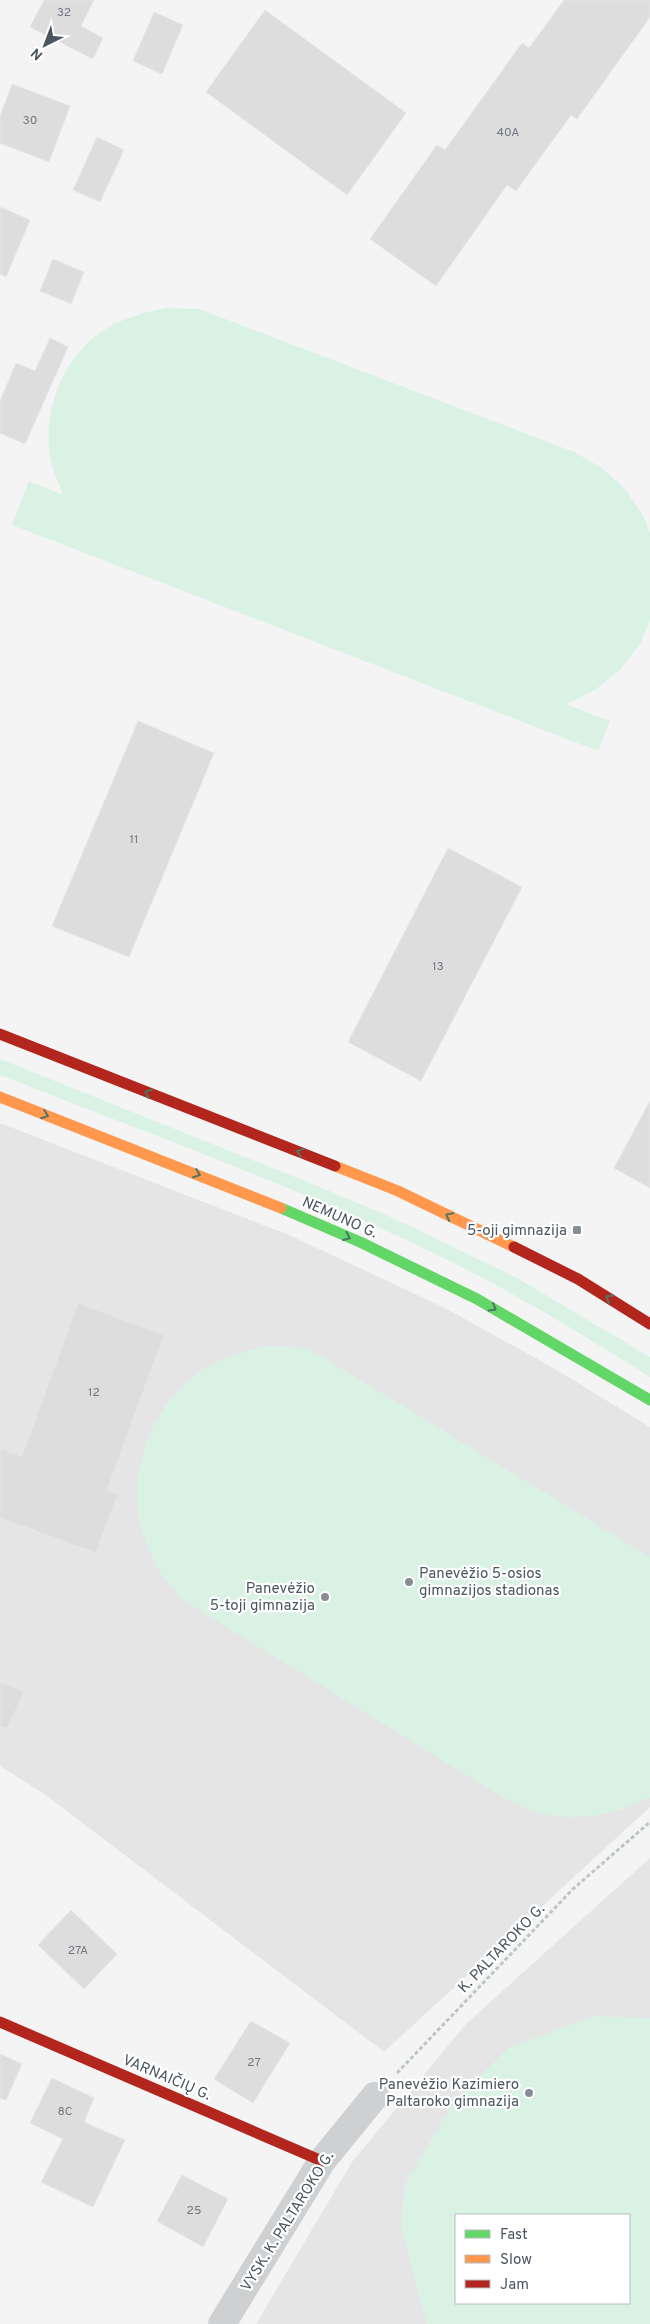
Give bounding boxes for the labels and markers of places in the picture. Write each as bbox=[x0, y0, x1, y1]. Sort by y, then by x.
place label: 5-oji gimnazija bbox=[467, 1222, 567, 1241]
marker: 5-oji gimnazija bbox=[571, 1224, 583, 1236]
place label: Panevėžio 5-osios gimnazijos stadionas bbox=[419, 1565, 560, 1601]
marker: Panevėžio 5-osios gimnazijos stadionas bbox=[403, 1576, 415, 1588]
place label: Panevėžio 5-toji gimnazija bbox=[210, 1580, 315, 1616]
marker: Panevėžio 5-toji gimnazija bbox=[319, 1591, 331, 1603]
place label: Panevėžio Kazimiero Paltaroko gimnazija bbox=[379, 2076, 519, 2112]
marker: Panevėžio Kazimiero Paltaroko gimnazija bbox=[523, 2087, 535, 2099]

